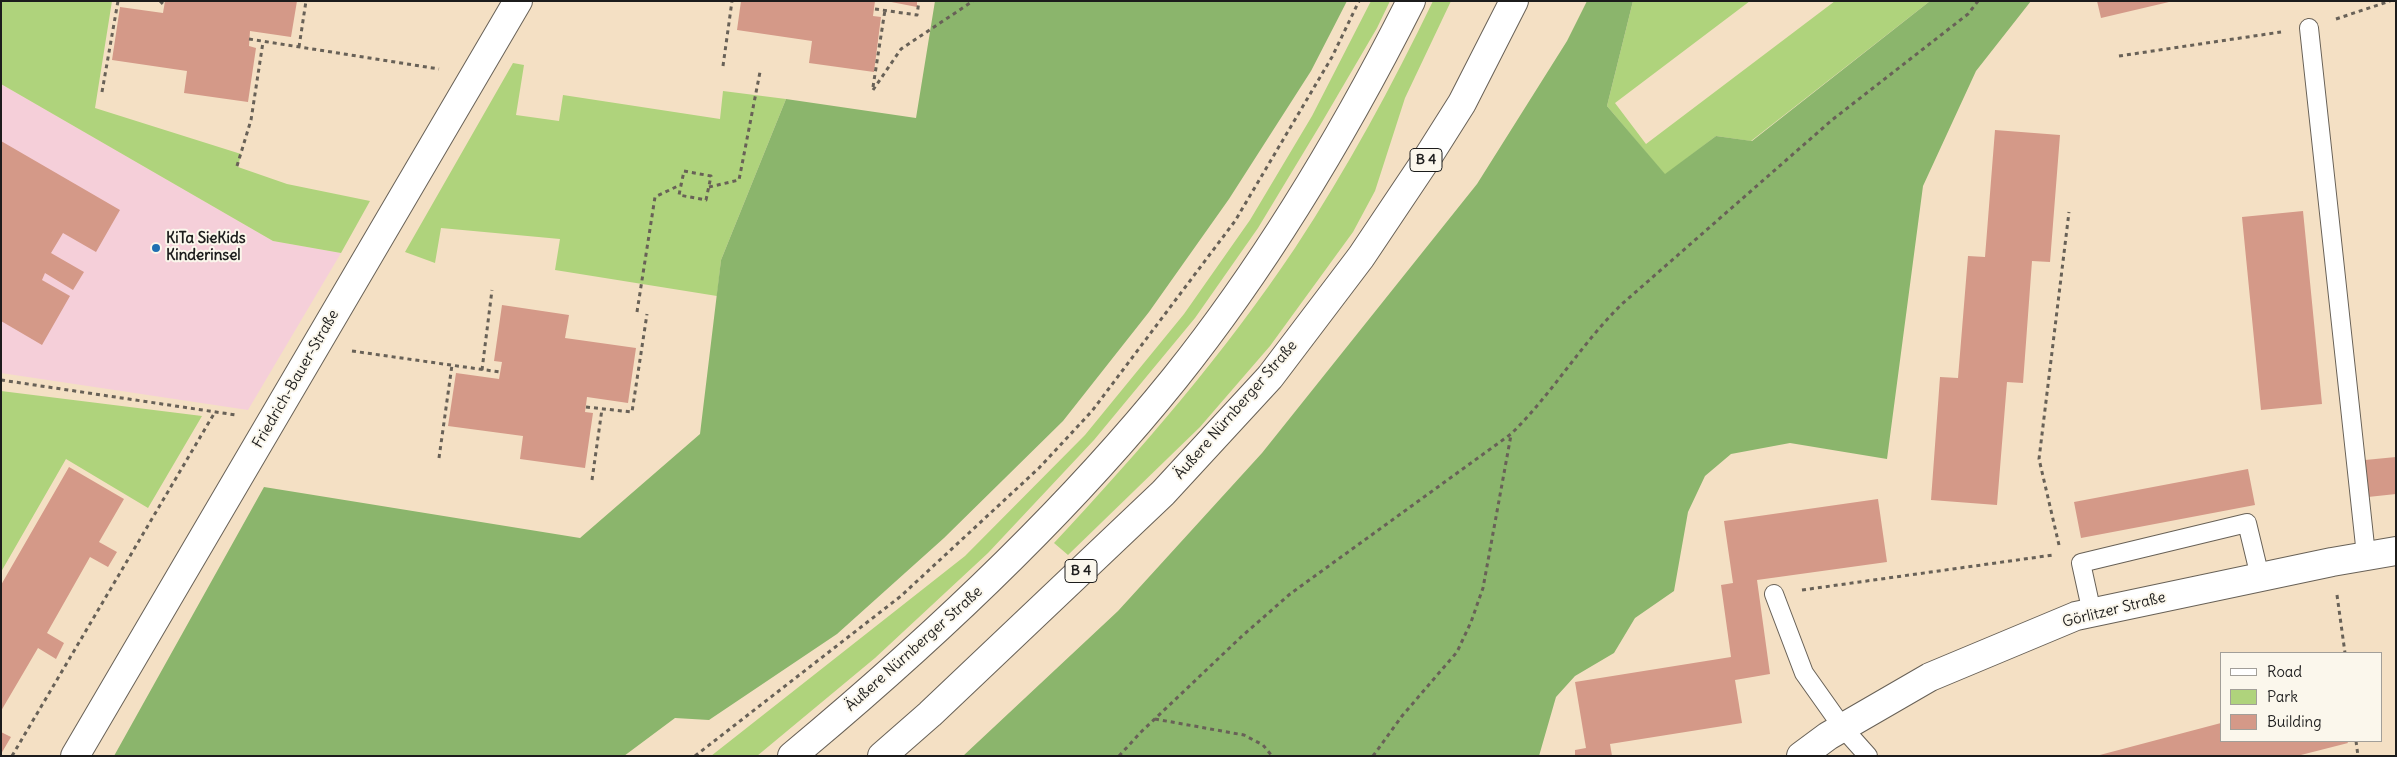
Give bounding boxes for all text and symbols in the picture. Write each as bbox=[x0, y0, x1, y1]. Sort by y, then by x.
road number: B 4 bbox=[1410, 148, 1442, 172]
place label: KiTa SieKids Kinderinsel bbox=[166, 230, 246, 265]
marker: KiTa SieKids Kinderinsel bbox=[150, 242, 162, 254]
street label: Friedrich-Bauer-Straße bbox=[249, 307, 343, 451]
street label: Äußere Nürnberger Straße bbox=[1171, 337, 1301, 483]
road number: B 4 bbox=[1065, 560, 1097, 582]
street label: Äußere Nürnberger Straße bbox=[842, 583, 986, 715]
street label: Görlitzer Straße bbox=[2061, 588, 2167, 632]
legend bbox=[2220, 652, 2382, 742]
text: Road bbox=[2267, 662, 2302, 681]
text: Park bbox=[2267, 687, 2298, 706]
text: Building bbox=[2267, 712, 2322, 731]

